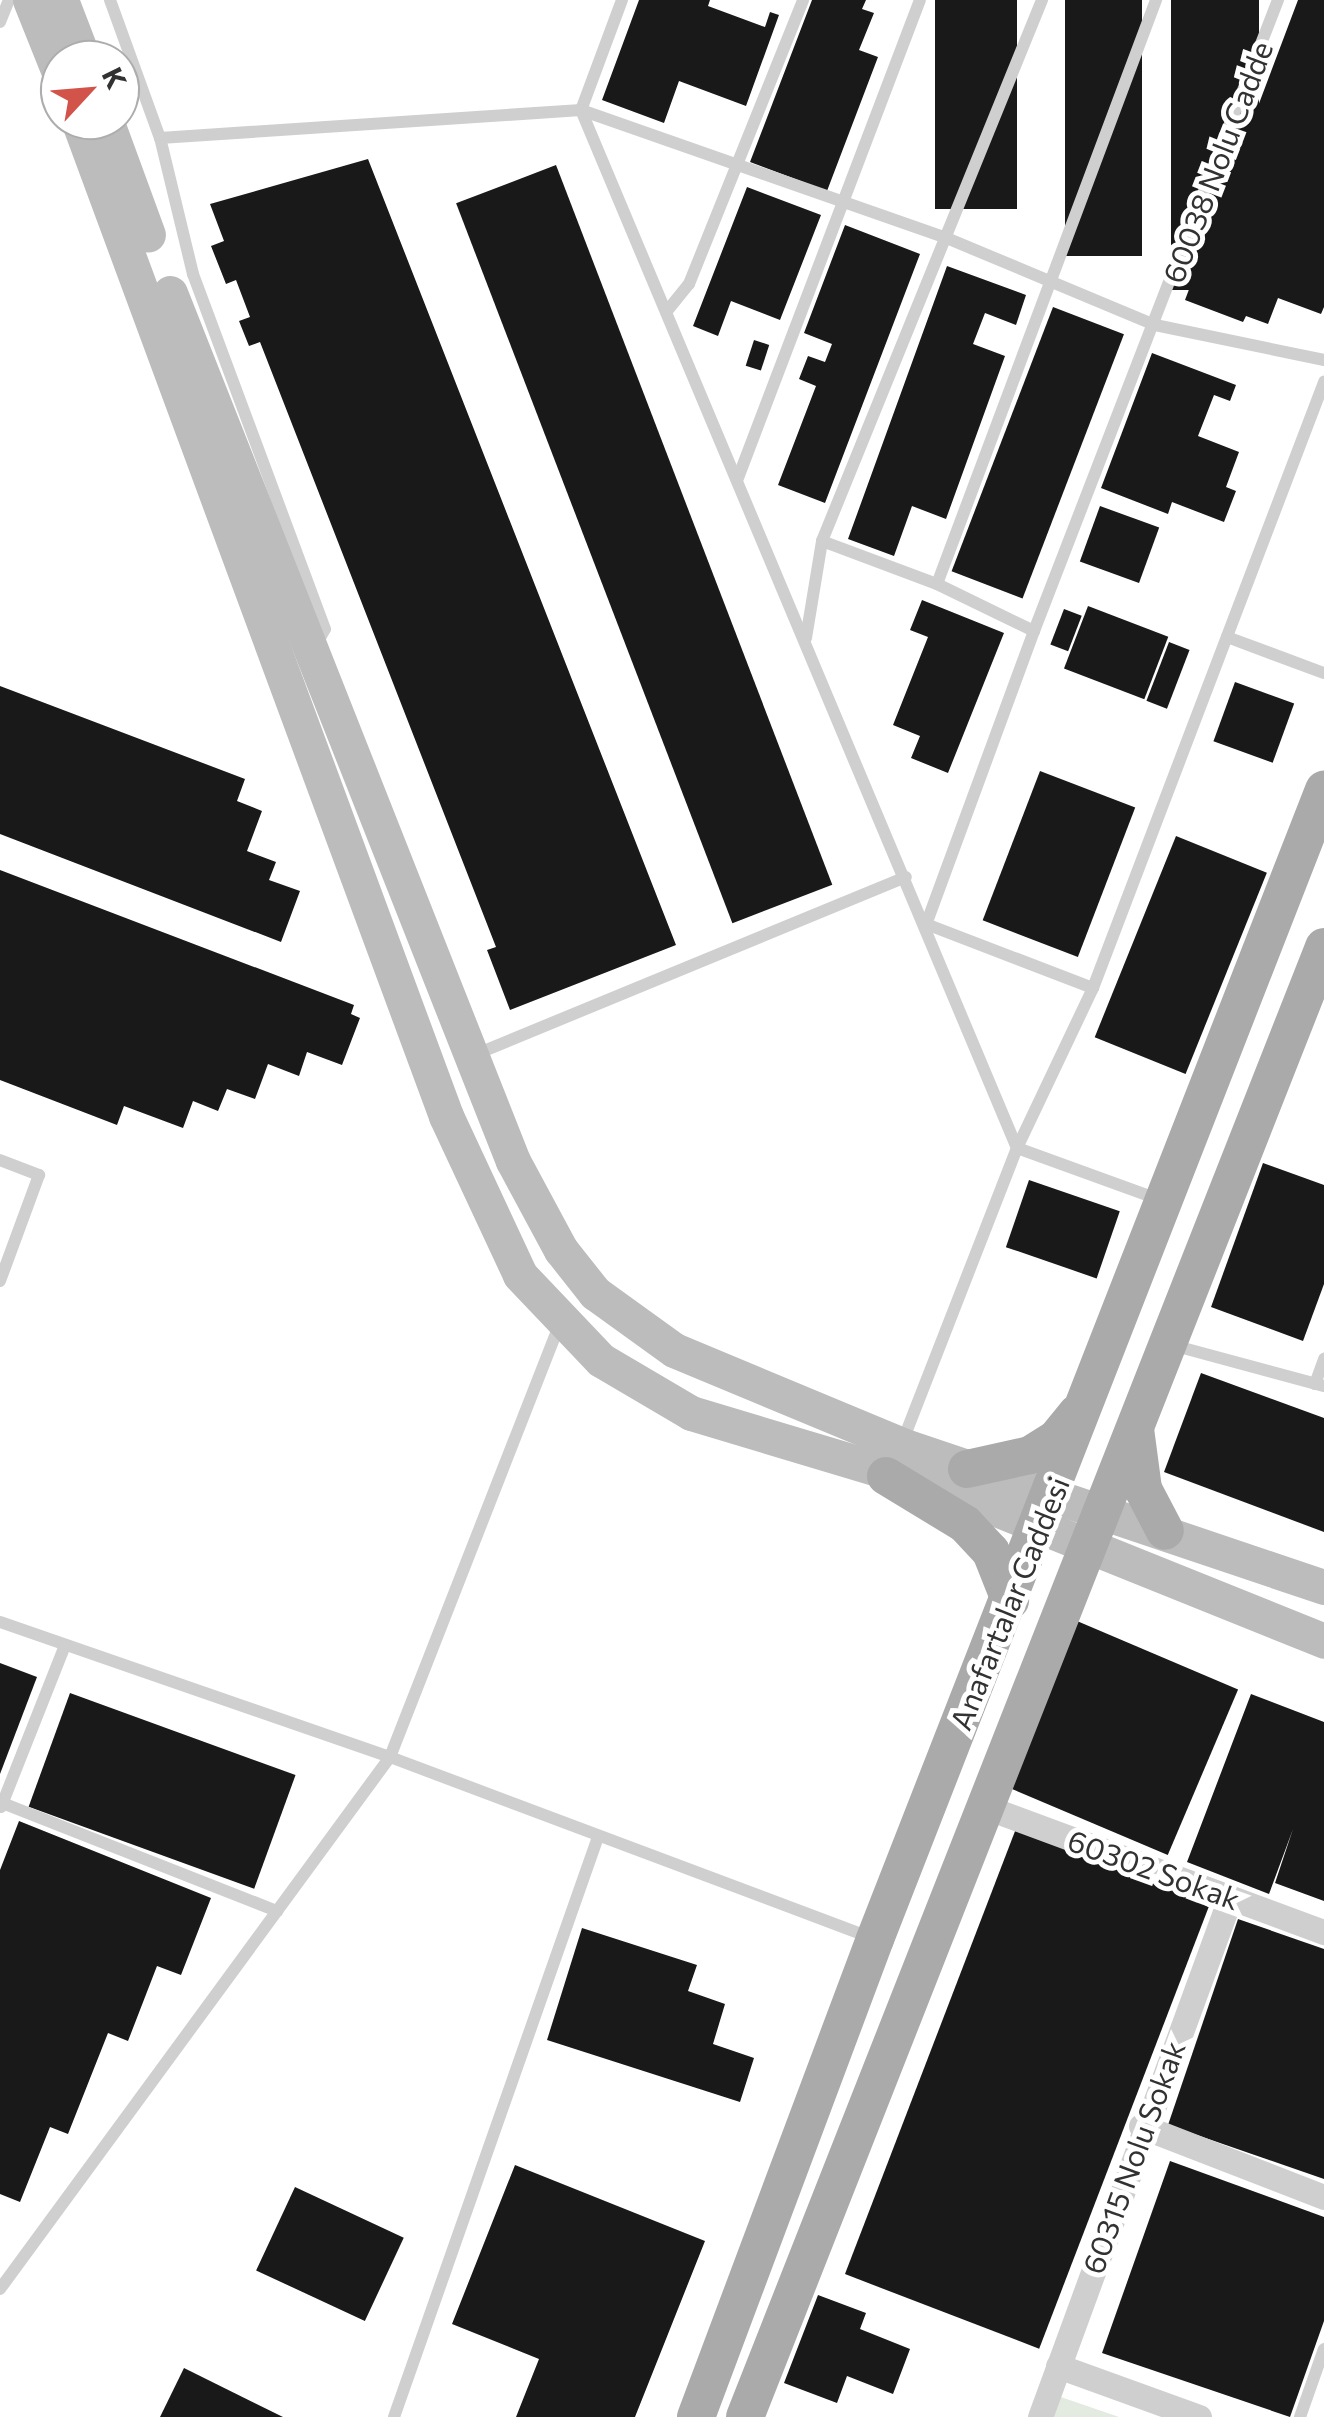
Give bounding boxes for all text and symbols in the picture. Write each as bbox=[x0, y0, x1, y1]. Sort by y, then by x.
street label: 60038 Nolu Cadde bbox=[1154, 36, 1280, 288]
north arrow bbox=[40, 40, 140, 140]
text: K bbox=[96, 61, 135, 94]
street label: Anafartalar Caddesi bbox=[942, 1471, 1076, 1735]
street label: 60302 Sokak bbox=[1063, 1821, 1245, 1917]
street label: 60315 Nolu Sokak bbox=[1074, 2036, 1192, 2278]

